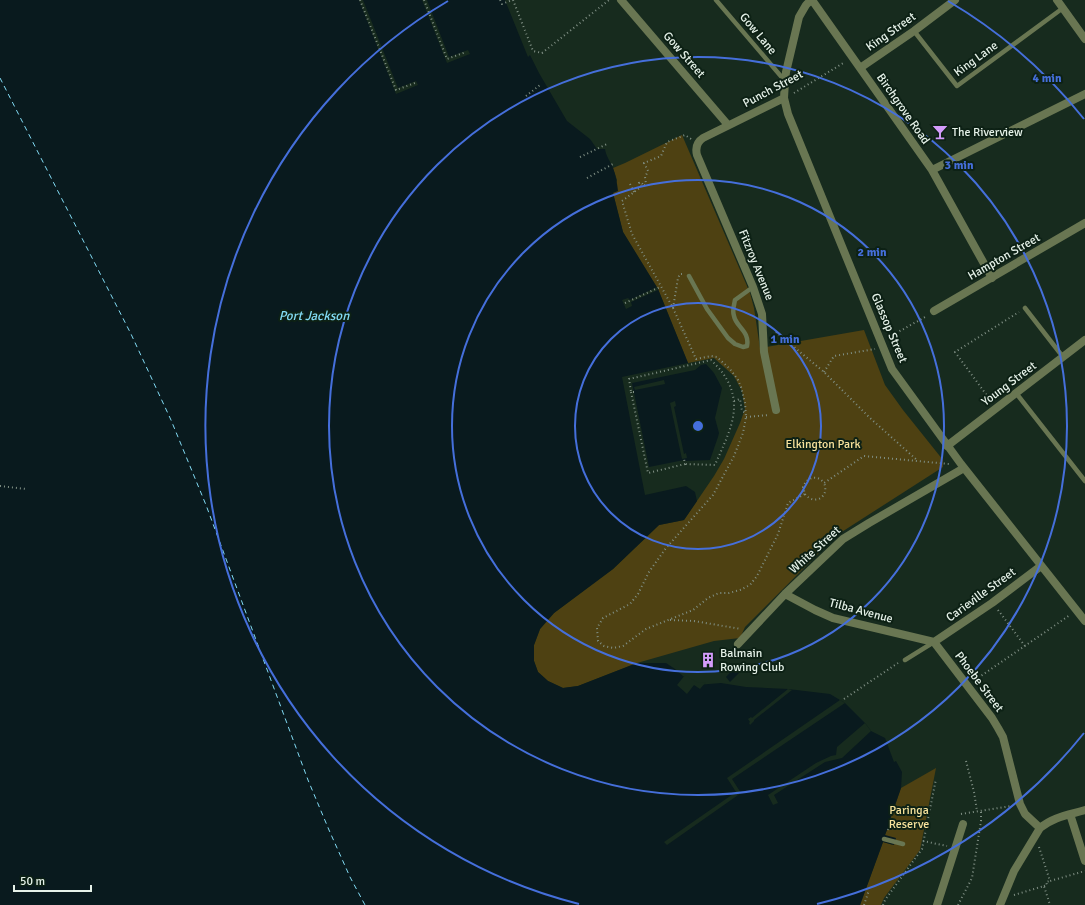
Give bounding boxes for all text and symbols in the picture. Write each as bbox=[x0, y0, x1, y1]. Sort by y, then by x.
street label: King Street bbox=[863, 9, 919, 55]
street label: Gow Lane bbox=[736, 10, 780, 58]
street label: Gow Street bbox=[660, 29, 708, 81]
street label: King Lane bbox=[951, 38, 1001, 80]
street label: Punch Street bbox=[740, 67, 806, 111]
street label: Birchgrove Road bbox=[873, 71, 933, 147]
text: 4 min bbox=[1033, 71, 1062, 86]
bar icon: The Riverview bbox=[931, 123, 949, 141]
place label: The Riverview bbox=[952, 125, 1023, 140]
text: 3 min bbox=[945, 158, 974, 173]
street label: Fitzroy Avenue bbox=[735, 227, 777, 303]
street label: Hampton Street bbox=[965, 230, 1043, 284]
text: 2 min bbox=[858, 245, 887, 260]
street label: Glassop Street bbox=[868, 291, 910, 365]
water label: Port Jackson bbox=[279, 308, 350, 324]
text: 1 min bbox=[771, 332, 800, 347]
street label: Young Street bbox=[979, 358, 1039, 410]
centre of rings bbox=[691, 419, 705, 433]
park label: Elkington Park bbox=[786, 437, 860, 452]
street label: White Street bbox=[786, 523, 844, 577]
street label: Carieville Street bbox=[943, 565, 1019, 625]
street label: Tilba Avenue bbox=[828, 595, 894, 627]
place label: Balmain Rowing Club bbox=[720, 646, 784, 675]
street label: Phoebe Street bbox=[951, 649, 1007, 715]
building icon: Balmain Rowing Club bbox=[699, 651, 717, 669]
park label: Paringa Reserve bbox=[889, 803, 929, 832]
scale bar bbox=[14, 867, 91, 893]
text: 50 m bbox=[20, 874, 45, 889]

